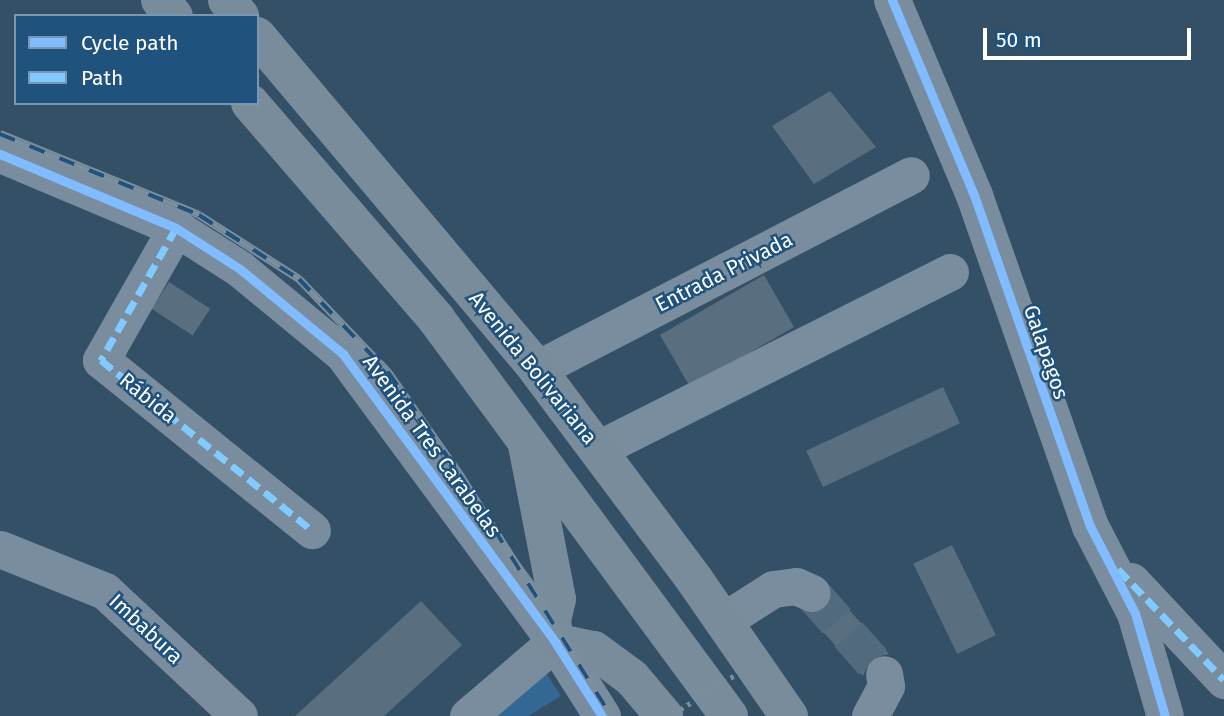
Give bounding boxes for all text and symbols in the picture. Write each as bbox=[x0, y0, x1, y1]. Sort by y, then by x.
legend bbox=[14, 14, 259, 105]
scale bar bbox=[986, 14, 1194, 58]
text: 50 m bbox=[996, 27, 1042, 53]
text: Cycle path bbox=[81, 30, 179, 56]
text: Path bbox=[81, 65, 123, 91]
street label: Entrada Privada bbox=[651, 227, 797, 317]
street label: Avenida Bolivariana bbox=[464, 287, 602, 449]
street label: Galapagos bbox=[1018, 302, 1074, 402]
street label: Avenida Tres Carabelas bbox=[358, 350, 506, 542]
street label: Rábida bbox=[114, 367, 182, 429]
street label: Imbabura bbox=[104, 589, 188, 669]

